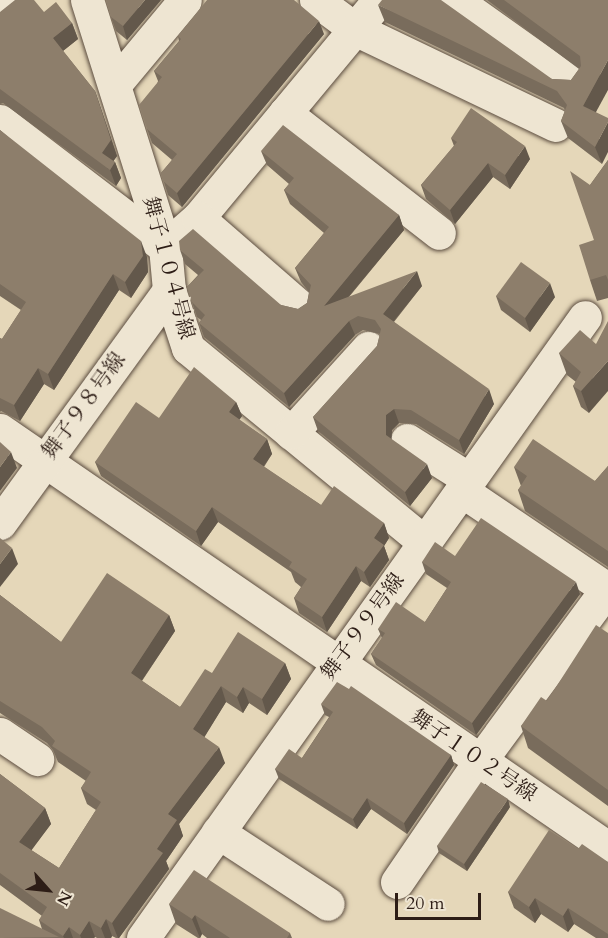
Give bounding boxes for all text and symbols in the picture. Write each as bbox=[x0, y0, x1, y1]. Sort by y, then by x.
street label: 舞子１０４号線 bbox=[137, 194, 199, 342]
street label: 舞子９８号線 bbox=[37, 348, 131, 464]
street label: 舞子９９号線 bbox=[316, 569, 410, 685]
street label: 舞子１０２号線 bbox=[405, 704, 541, 808]
north arrow bbox=[18, 860, 78, 920]
scale bar bbox=[398, 881, 484, 919]
text: N bbox=[51, 887, 77, 909]
text: 20 m bbox=[406, 891, 445, 916]

